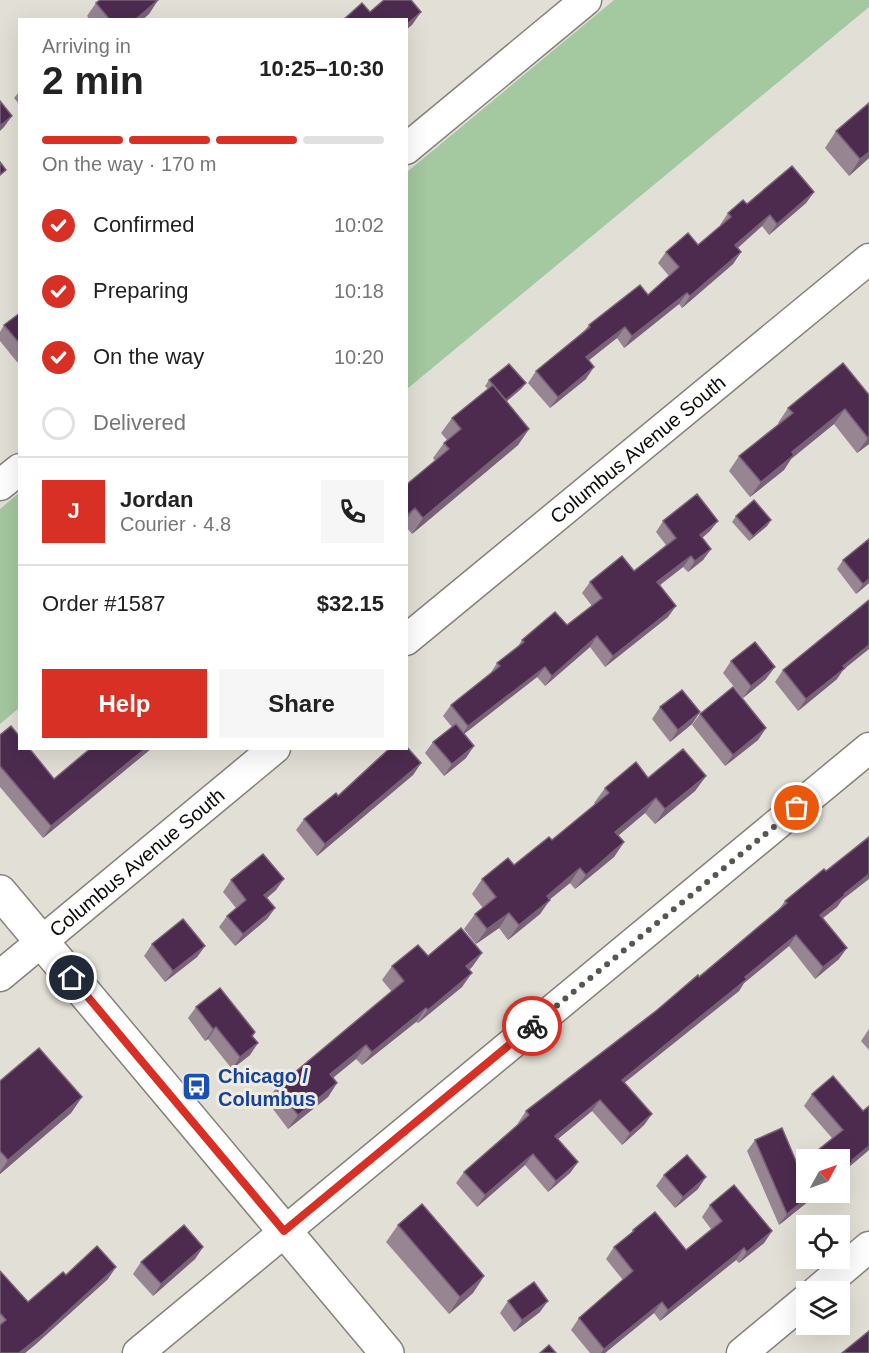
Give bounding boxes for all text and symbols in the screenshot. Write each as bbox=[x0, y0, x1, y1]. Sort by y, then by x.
text: Arriving in bbox=[42, 35, 131, 57]
text: 10:25–10:30 bbox=[259, 56, 384, 81]
text: 2 min bbox=[42, 59, 144, 102]
text: On the way · 170 m bbox=[42, 153, 217, 175]
icon: check bbox=[42, 209, 75, 242]
text: Confirmed bbox=[93, 212, 194, 237]
text: 10:02 bbox=[334, 214, 384, 236]
icon: check bbox=[42, 275, 75, 308]
text: Preparing bbox=[93, 278, 188, 303]
text: 10:18 bbox=[334, 280, 384, 302]
icon: check bbox=[42, 341, 75, 374]
text: On the way bbox=[93, 344, 204, 369]
text: 10:20 bbox=[334, 346, 384, 368]
street label: Columbus Avenue South bbox=[546, 371, 730, 528]
text: Delivered bbox=[93, 410, 186, 435]
button: phone bbox=[321, 480, 384, 543]
text: Jordan bbox=[120, 487, 193, 512]
text: J bbox=[67, 498, 80, 523]
text: Courier · 4.8 bbox=[120, 513, 231, 535]
text: Order #1587 bbox=[42, 591, 166, 616]
text: $32.15 bbox=[317, 591, 384, 616]
button: Help bbox=[42, 669, 207, 738]
button: Share bbox=[219, 669, 384, 738]
pin bbox=[771, 782, 822, 833]
street label: Columbus Avenue South bbox=[45, 784, 229, 941]
icon: bag bbox=[780, 791, 813, 824]
pin bbox=[46, 952, 97, 1003]
icon: home bbox=[55, 961, 88, 994]
courier bbox=[502, 996, 562, 1056]
icon: bike bbox=[516, 1010, 549, 1043]
place label: Chicago / Columbus bbox=[218, 1065, 316, 1110]
bus stop icon: Chicago / Columbus bbox=[181, 1071, 213, 1103]
north arrow bbox=[796, 1149, 850, 1203]
map controls bbox=[796, 1149, 850, 1335]
button: locate bbox=[796, 1215, 850, 1269]
button: layers bbox=[796, 1281, 850, 1335]

